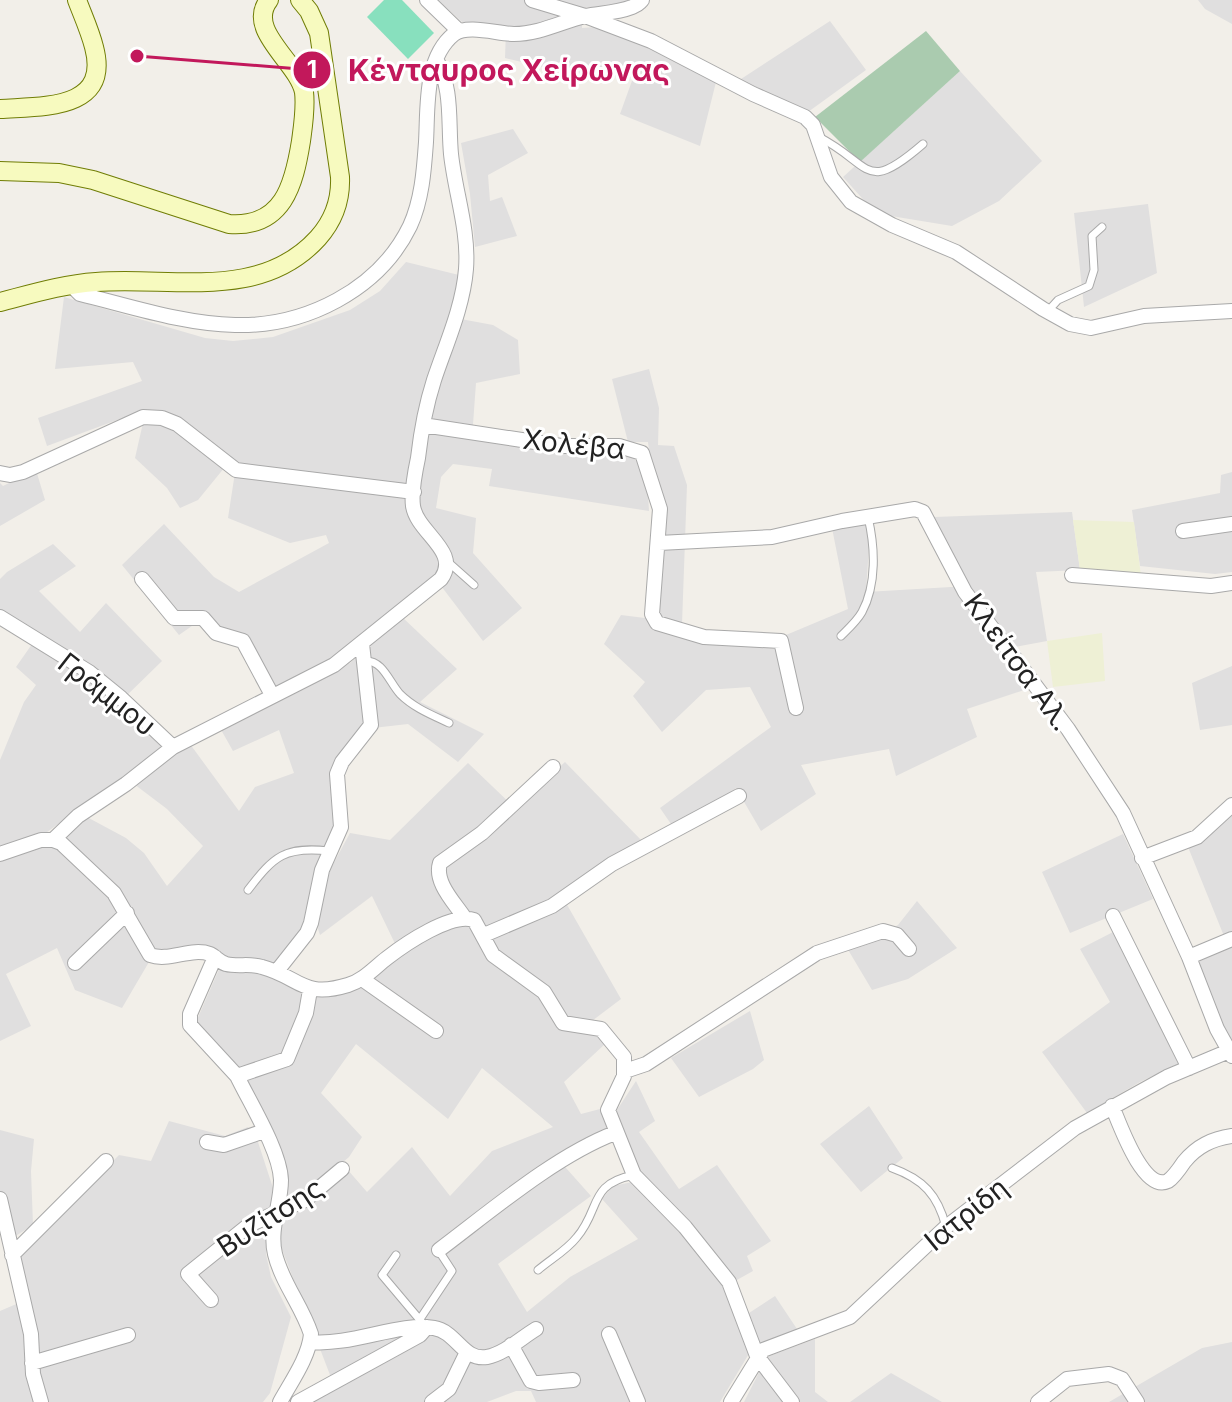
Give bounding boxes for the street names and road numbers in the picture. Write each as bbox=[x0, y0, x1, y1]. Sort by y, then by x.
street label: Χολέβα bbox=[521, 422, 627, 466]
street label: Κλείτσα Αλ. bbox=[957, 587, 1079, 737]
street label: Γράμμου bbox=[51, 645, 163, 743]
street label: Βυζίτσης bbox=[210, 1170, 330, 1264]
street label: Ιατρίδη bbox=[917, 1170, 1015, 1258]

